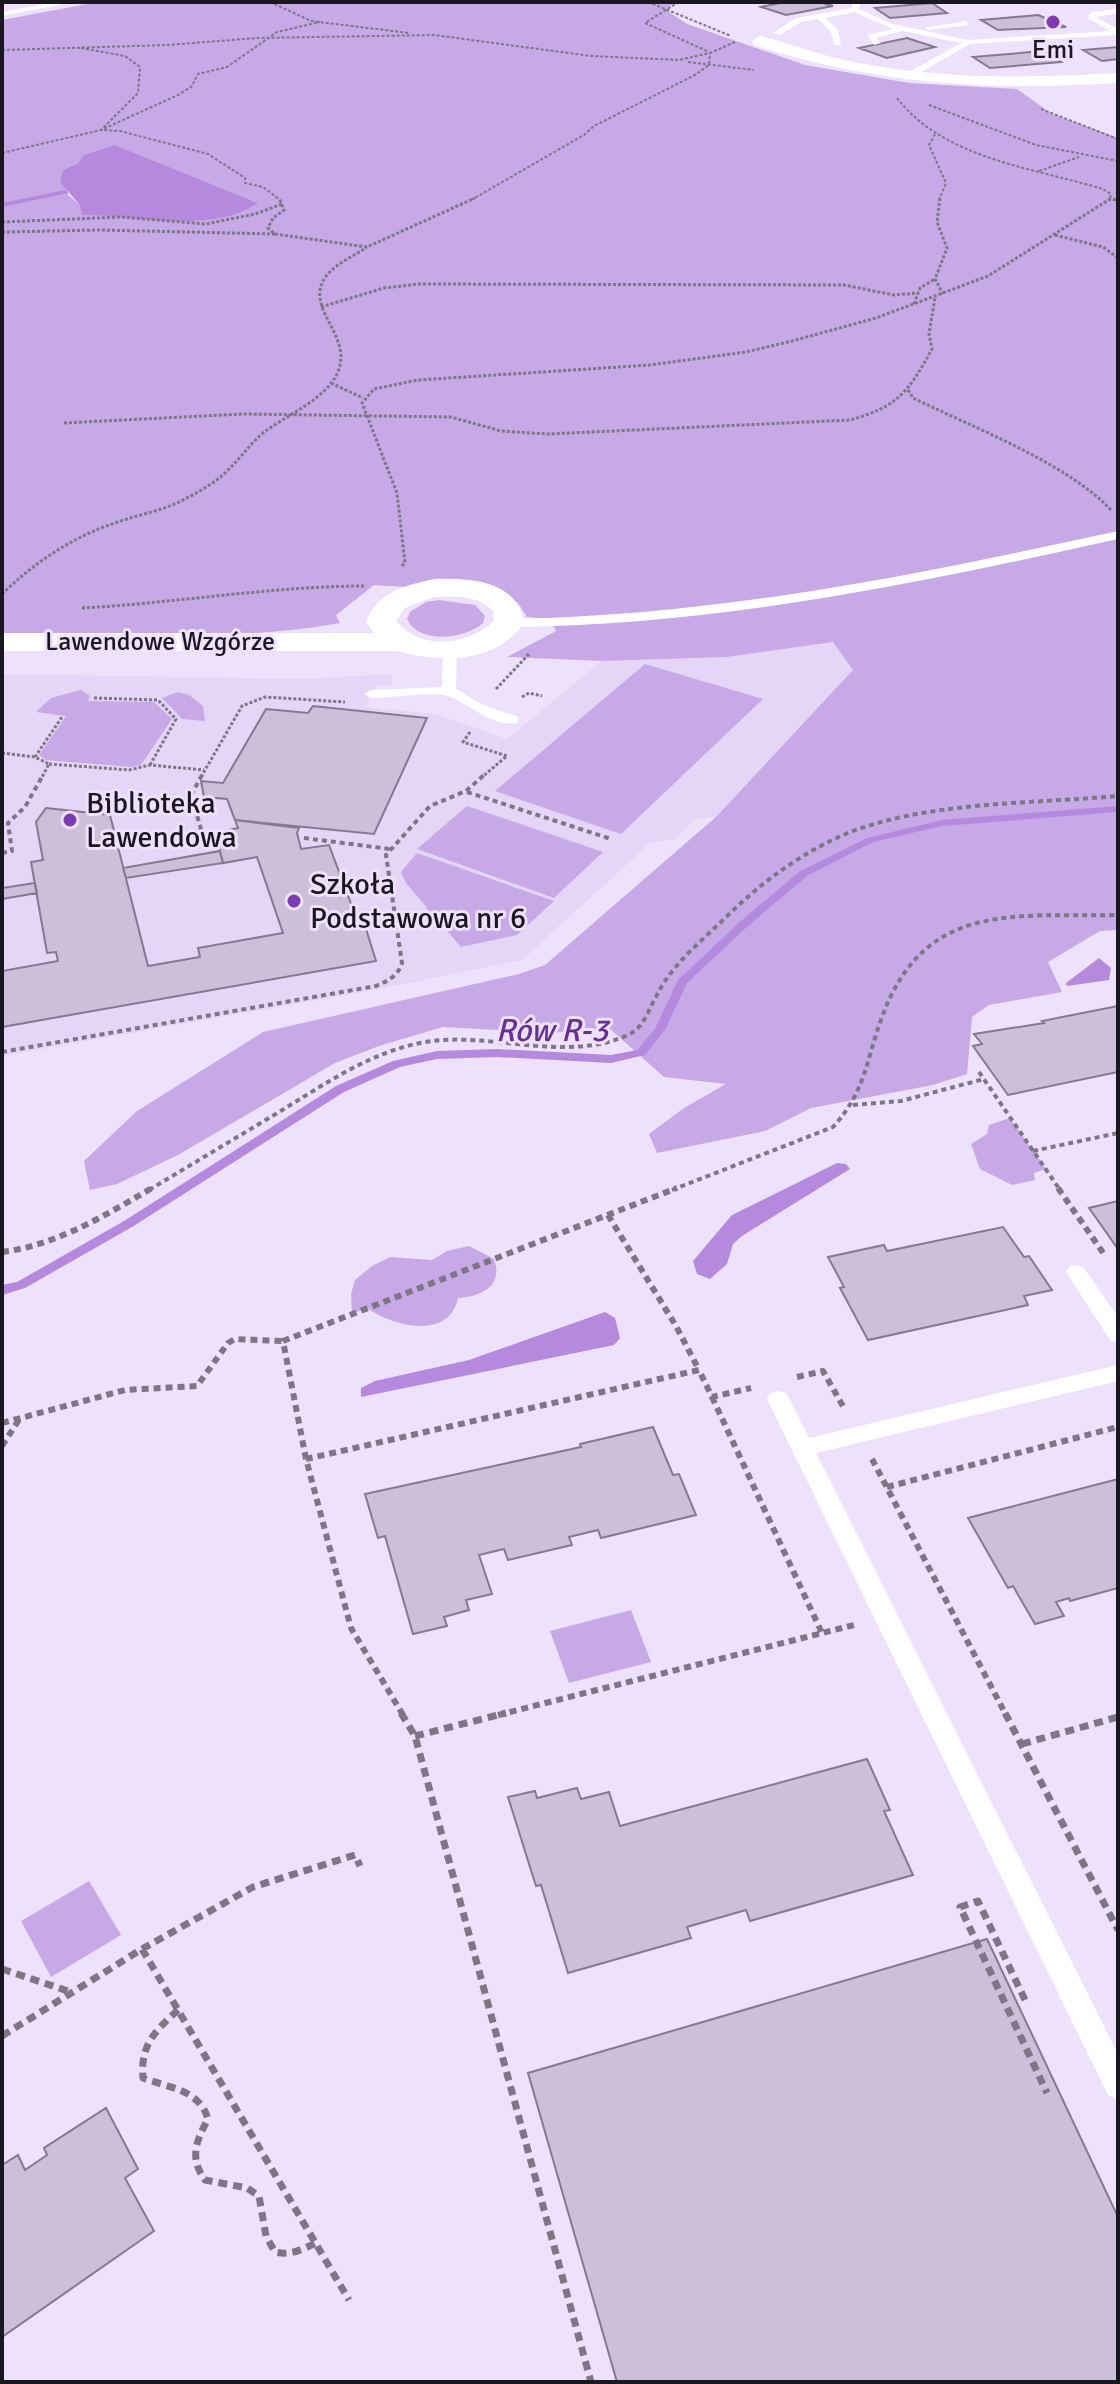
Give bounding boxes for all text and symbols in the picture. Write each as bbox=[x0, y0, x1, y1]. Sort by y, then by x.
marker: Emi bbox=[1044, 13, 1062, 31]
place label: Emi bbox=[1032, 34, 1074, 66]
street label: Lawendowe Wzgórze bbox=[45, 626, 275, 658]
place label: Biblioteka Lawendowa bbox=[86, 785, 237, 856]
marker: Biblioteka Lawendowa bbox=[61, 811, 79, 829]
place label: Szkoła Podstawowa nr 6 bbox=[310, 866, 526, 937]
marker: Szkoła Podstawowa nr 6 bbox=[285, 892, 303, 910]
water label: Rów R-3 bbox=[496, 1011, 611, 1050]

